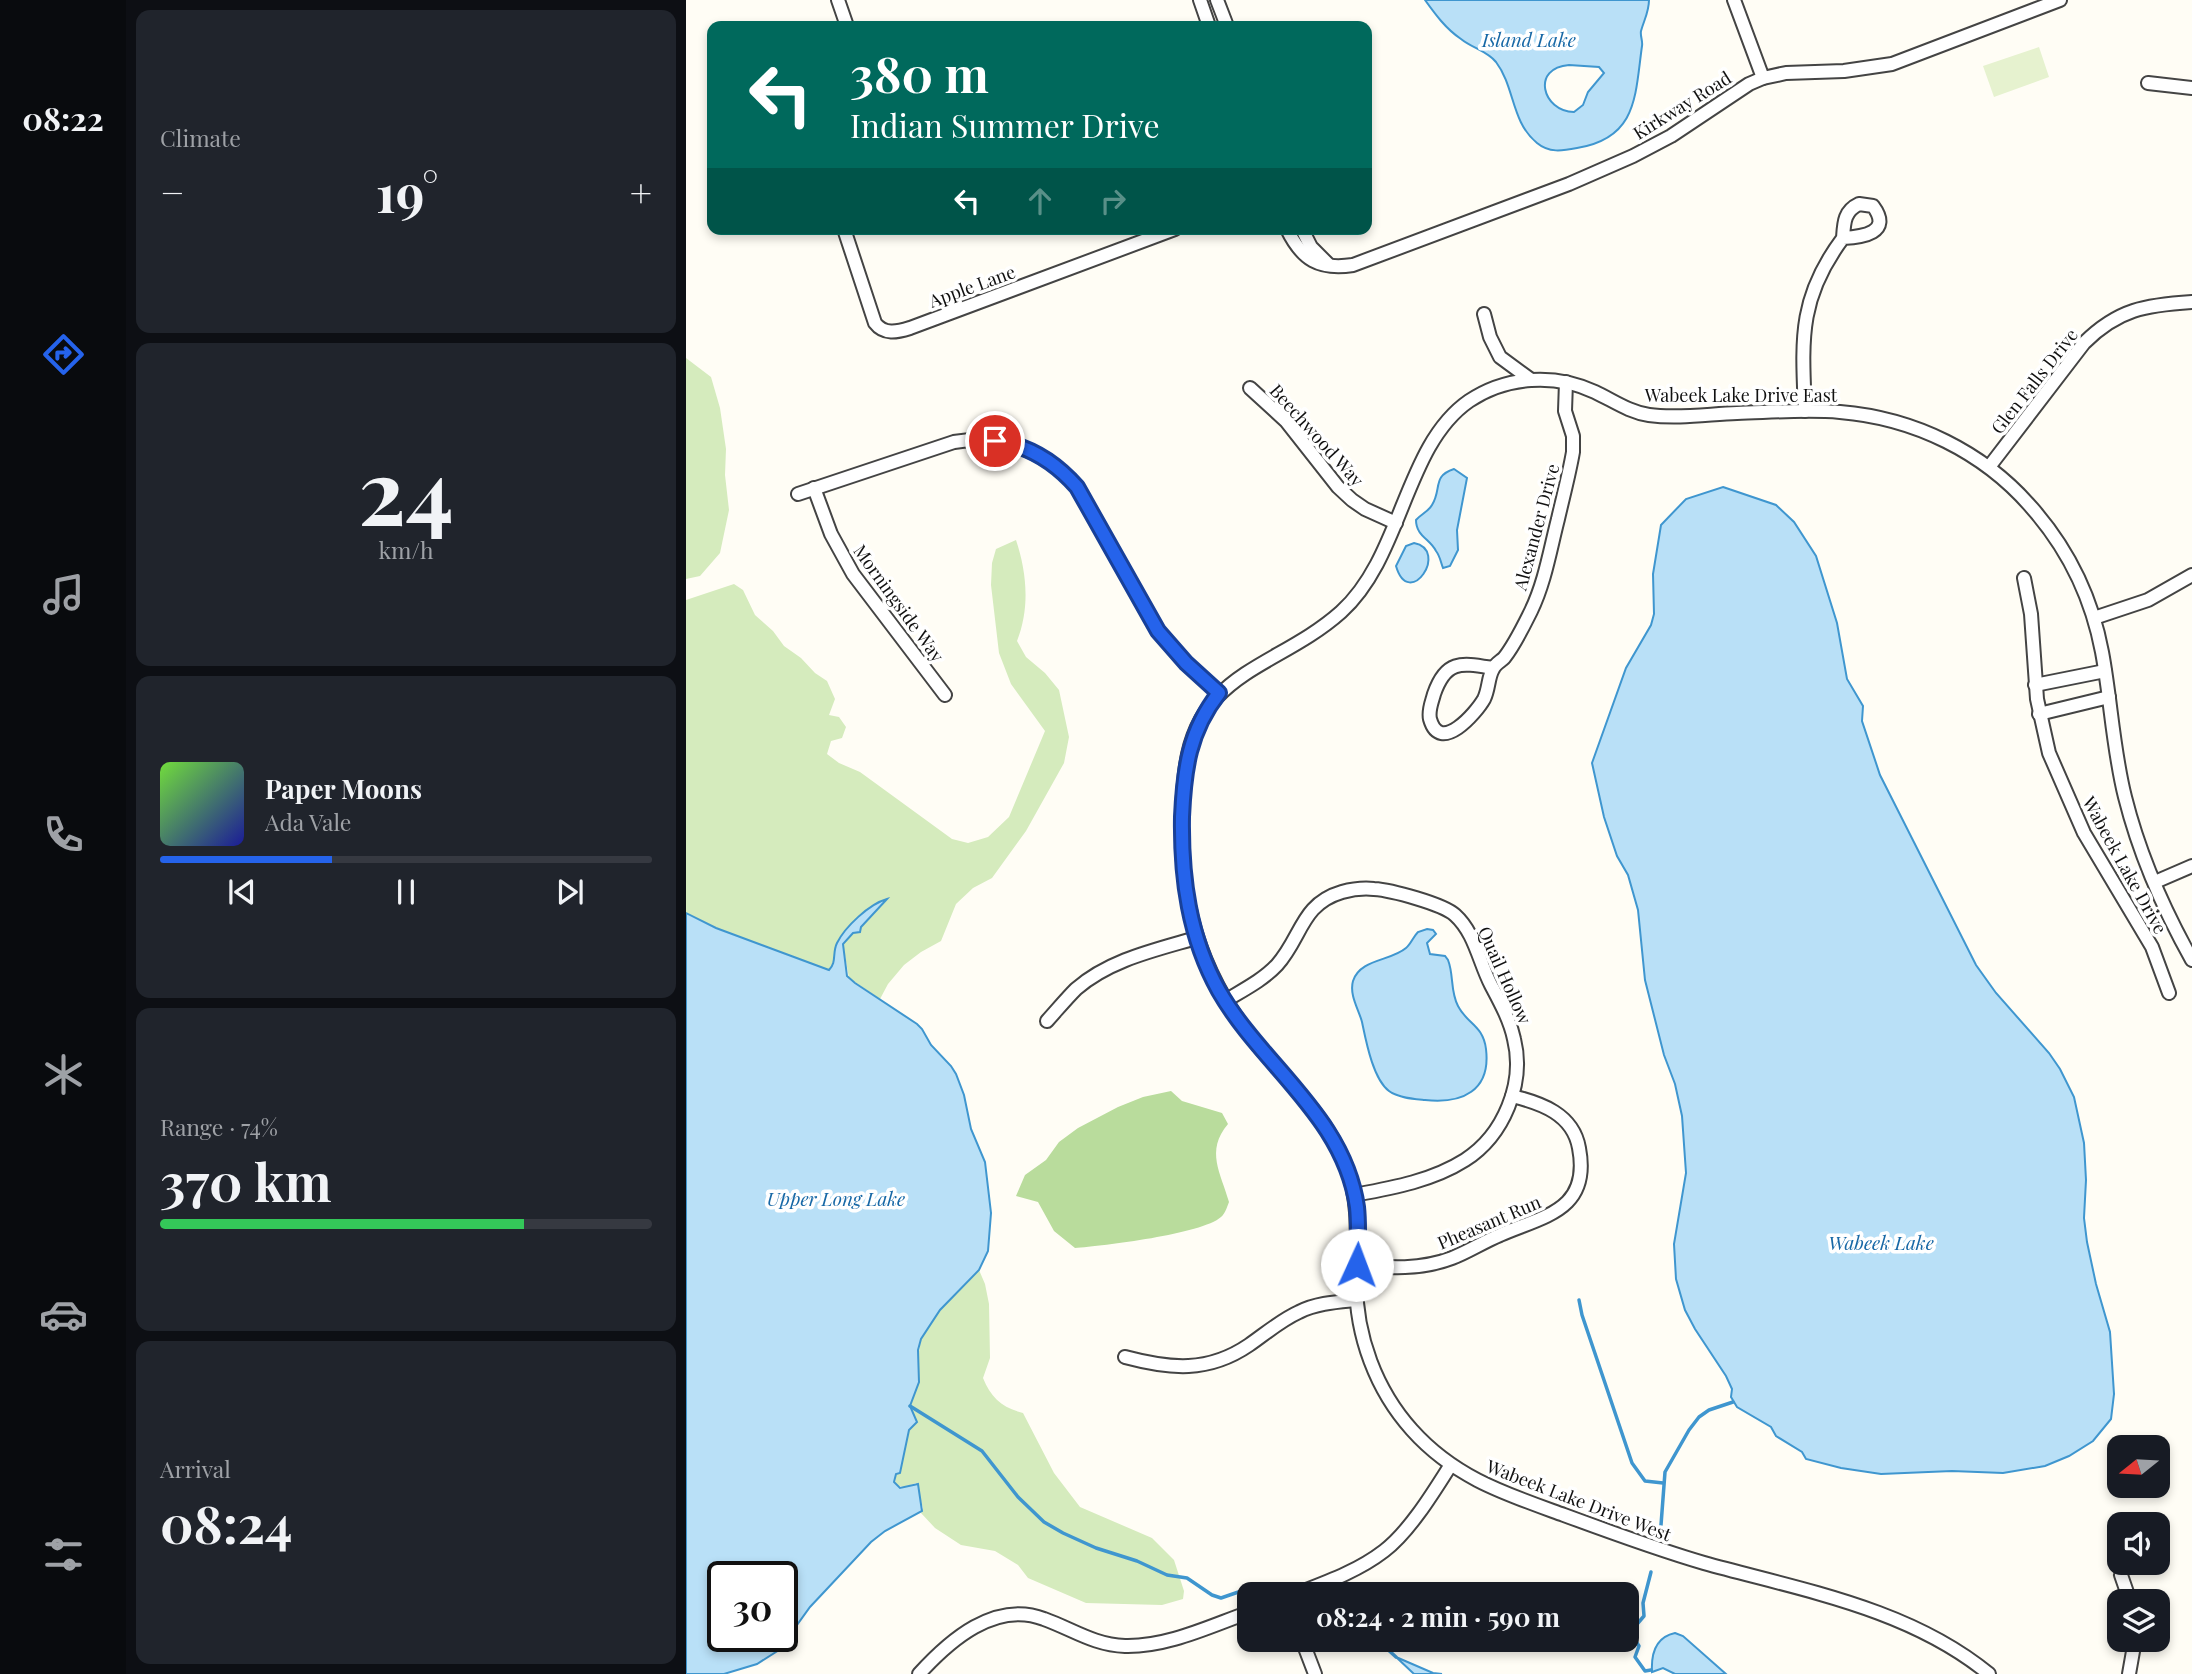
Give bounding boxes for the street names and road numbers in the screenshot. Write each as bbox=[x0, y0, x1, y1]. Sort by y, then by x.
street label: Kirkway Road bbox=[1628, 65, 1736, 145]
street label: Apple Lane bbox=[925, 259, 1018, 313]
street label: Glen Falls Drive bbox=[1985, 323, 2083, 439]
street label: Beechwood Way bbox=[1265, 379, 1369, 491]
street label: Wabeek Lake Drive East bbox=[1644, 383, 1838, 407]
street label: Alexander Drive bbox=[1507, 461, 1564, 594]
street label: Morningside Way bbox=[848, 540, 950, 666]
street label: Wabeek Lake Drive bbox=[2077, 791, 2173, 938]
street label: Quail Hollow bbox=[1473, 922, 1537, 1028]
street label: Pheasant Run bbox=[1434, 1189, 1545, 1255]
street label: Wabeek Lake Drive West bbox=[1482, 1453, 1675, 1547]

